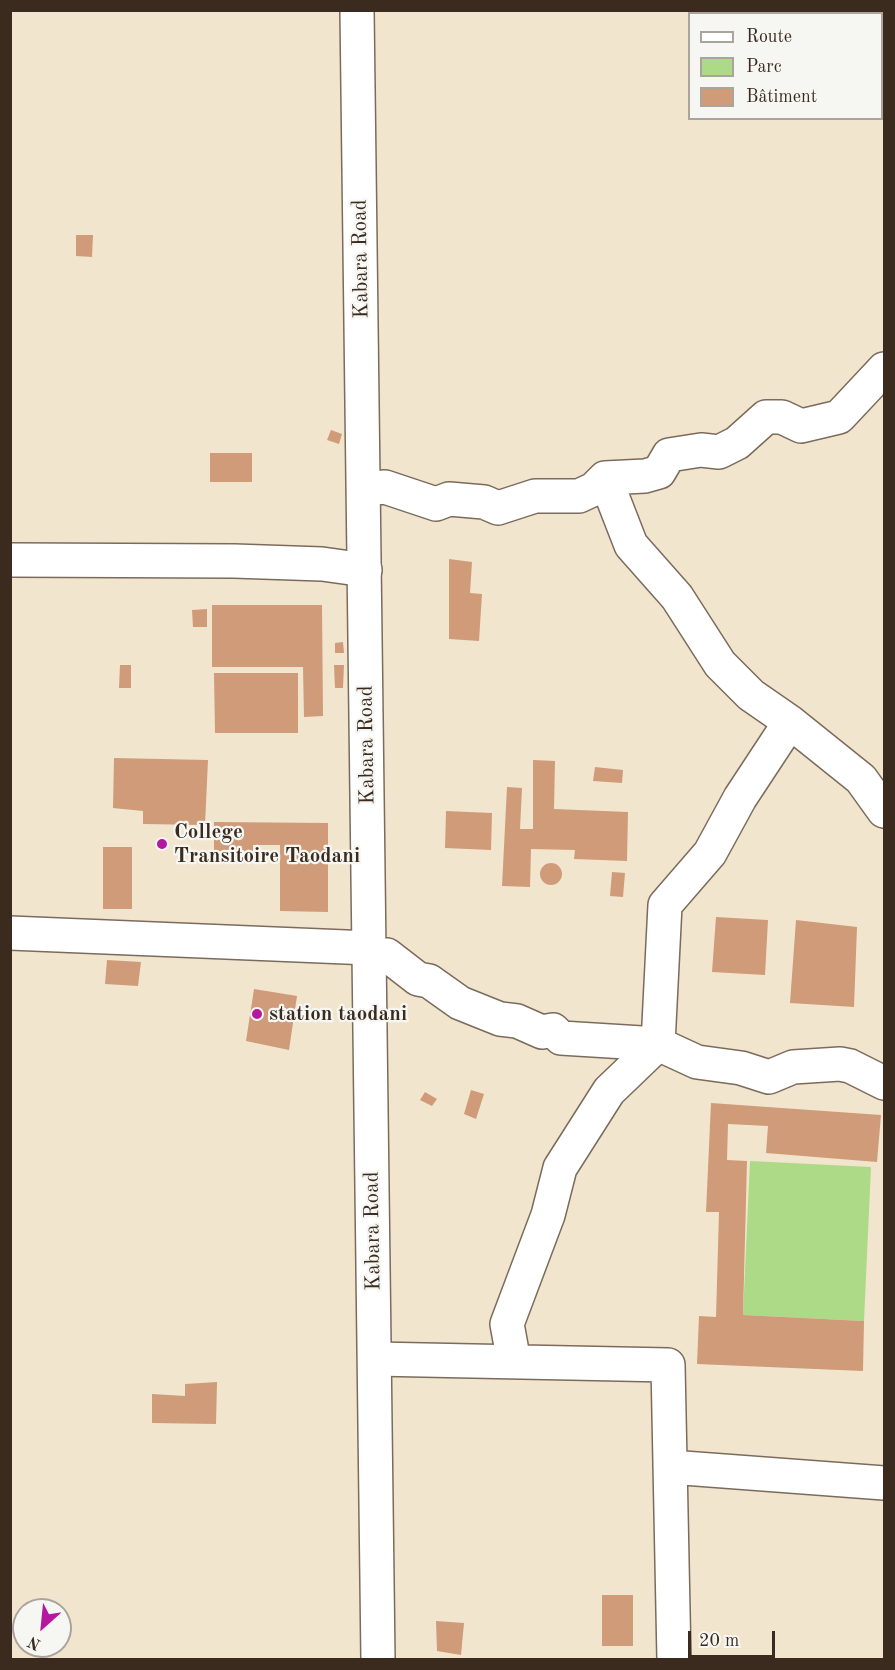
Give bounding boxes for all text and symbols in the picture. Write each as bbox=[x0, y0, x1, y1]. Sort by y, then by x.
legend bbox=[688, 12, 883, 120]
text: Route bbox=[746, 28, 792, 46]
text: Parc bbox=[746, 58, 782, 76]
text: Bâtiment bbox=[746, 88, 817, 106]
street label: Kabara Road bbox=[347, 199, 375, 319]
street label: Kabara Road bbox=[353, 685, 381, 805]
place label: College Transitoire Taodani bbox=[174, 819, 360, 869]
marker: College Transitoire Taodani bbox=[155, 837, 169, 851]
place label: station taodani bbox=[269, 1001, 407, 1027]
marker: station taodani bbox=[250, 1007, 264, 1021]
street label: Kabara Road bbox=[359, 1171, 387, 1291]
north arrow bbox=[12, 1598, 72, 1658]
scale bar bbox=[691, 1619, 778, 1657]
text: N bbox=[26, 1632, 44, 1652]
text: 20 m bbox=[699, 1632, 739, 1650]

